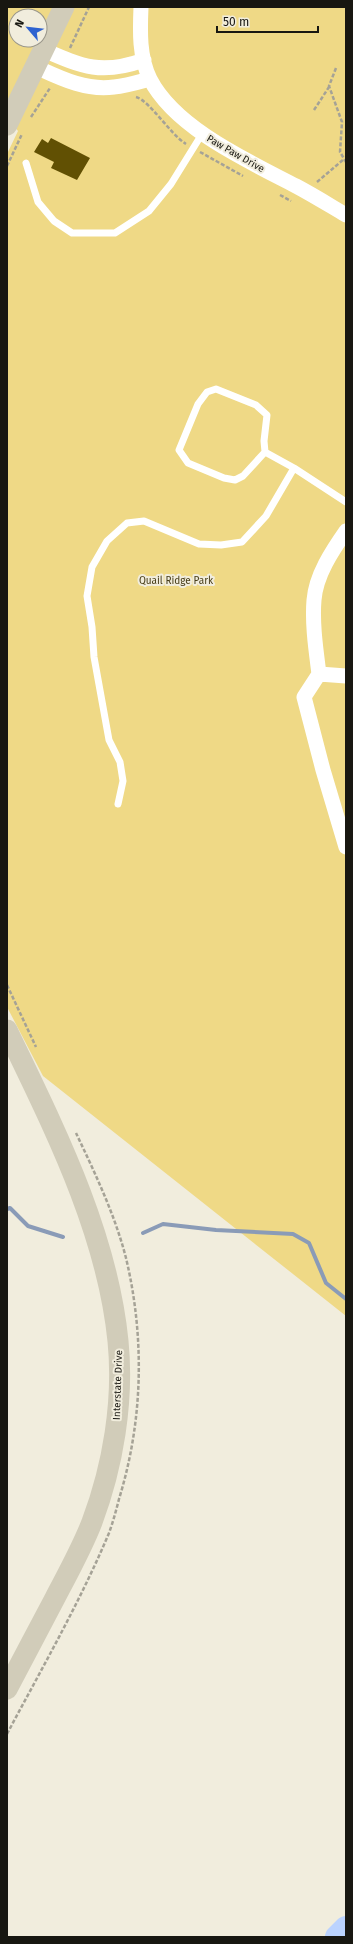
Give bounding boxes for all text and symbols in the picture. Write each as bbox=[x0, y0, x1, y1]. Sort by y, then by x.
north arrow bbox=[8, 8, 48, 48]
scale bar bbox=[217, 8, 318, 34]
text: 50 m bbox=[223, 15, 249, 29]
text: N bbox=[12, 17, 27, 30]
street label: Paw Paw Drive bbox=[205, 133, 266, 175]
park label: Quail Ridge Park bbox=[139, 575, 214, 587]
street label: Interstate Drive bbox=[111, 1350, 125, 1420]

